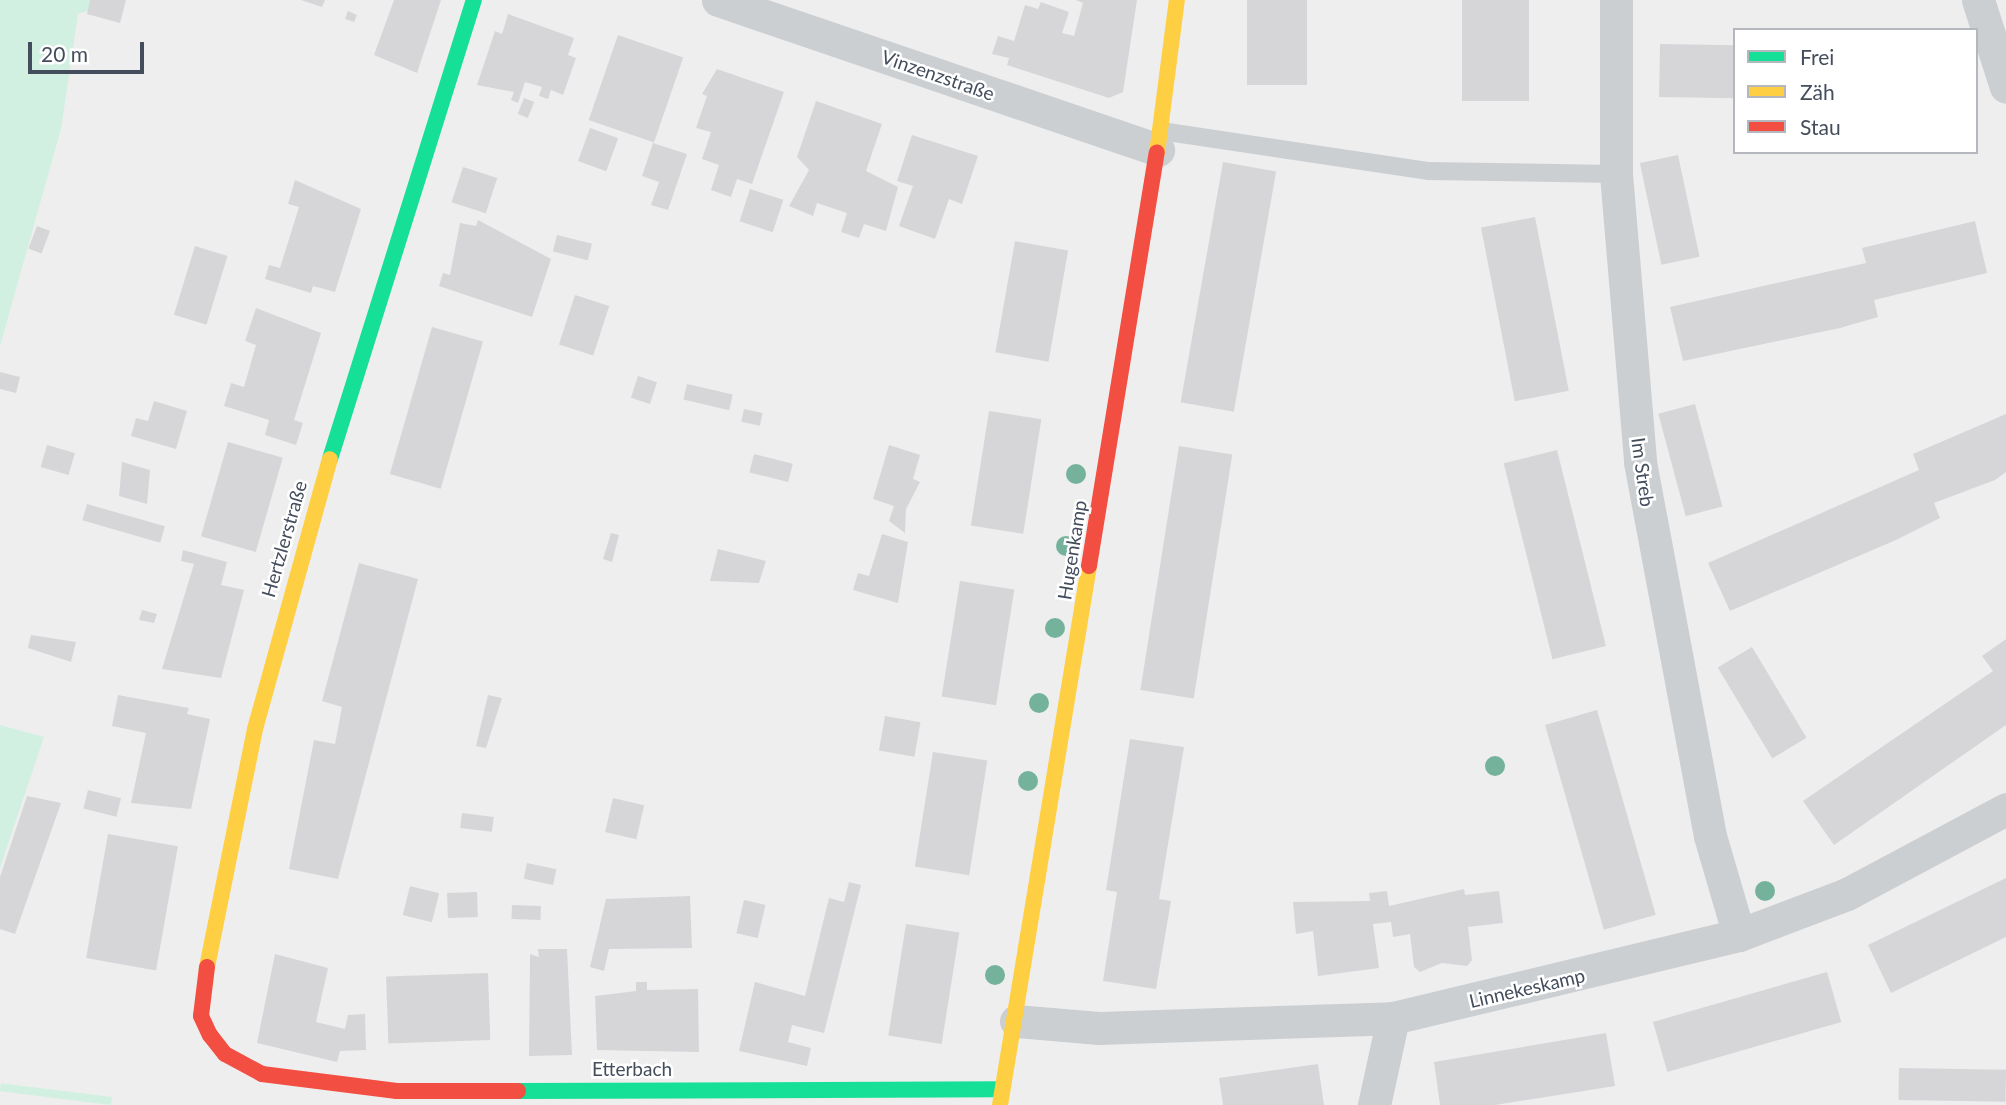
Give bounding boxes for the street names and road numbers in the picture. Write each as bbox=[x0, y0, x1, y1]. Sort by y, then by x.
street label: Vinzenzstraße bbox=[879, 45, 997, 105]
street label: Im Streb bbox=[1627, 436, 1659, 508]
street label: Hertzlerstraße bbox=[256, 478, 312, 600]
street label: Hugenkamp bbox=[1053, 499, 1091, 601]
street label: Linnekeskamp bbox=[1467, 964, 1587, 1012]
street label: Etterbach bbox=[592, 1058, 672, 1080]

